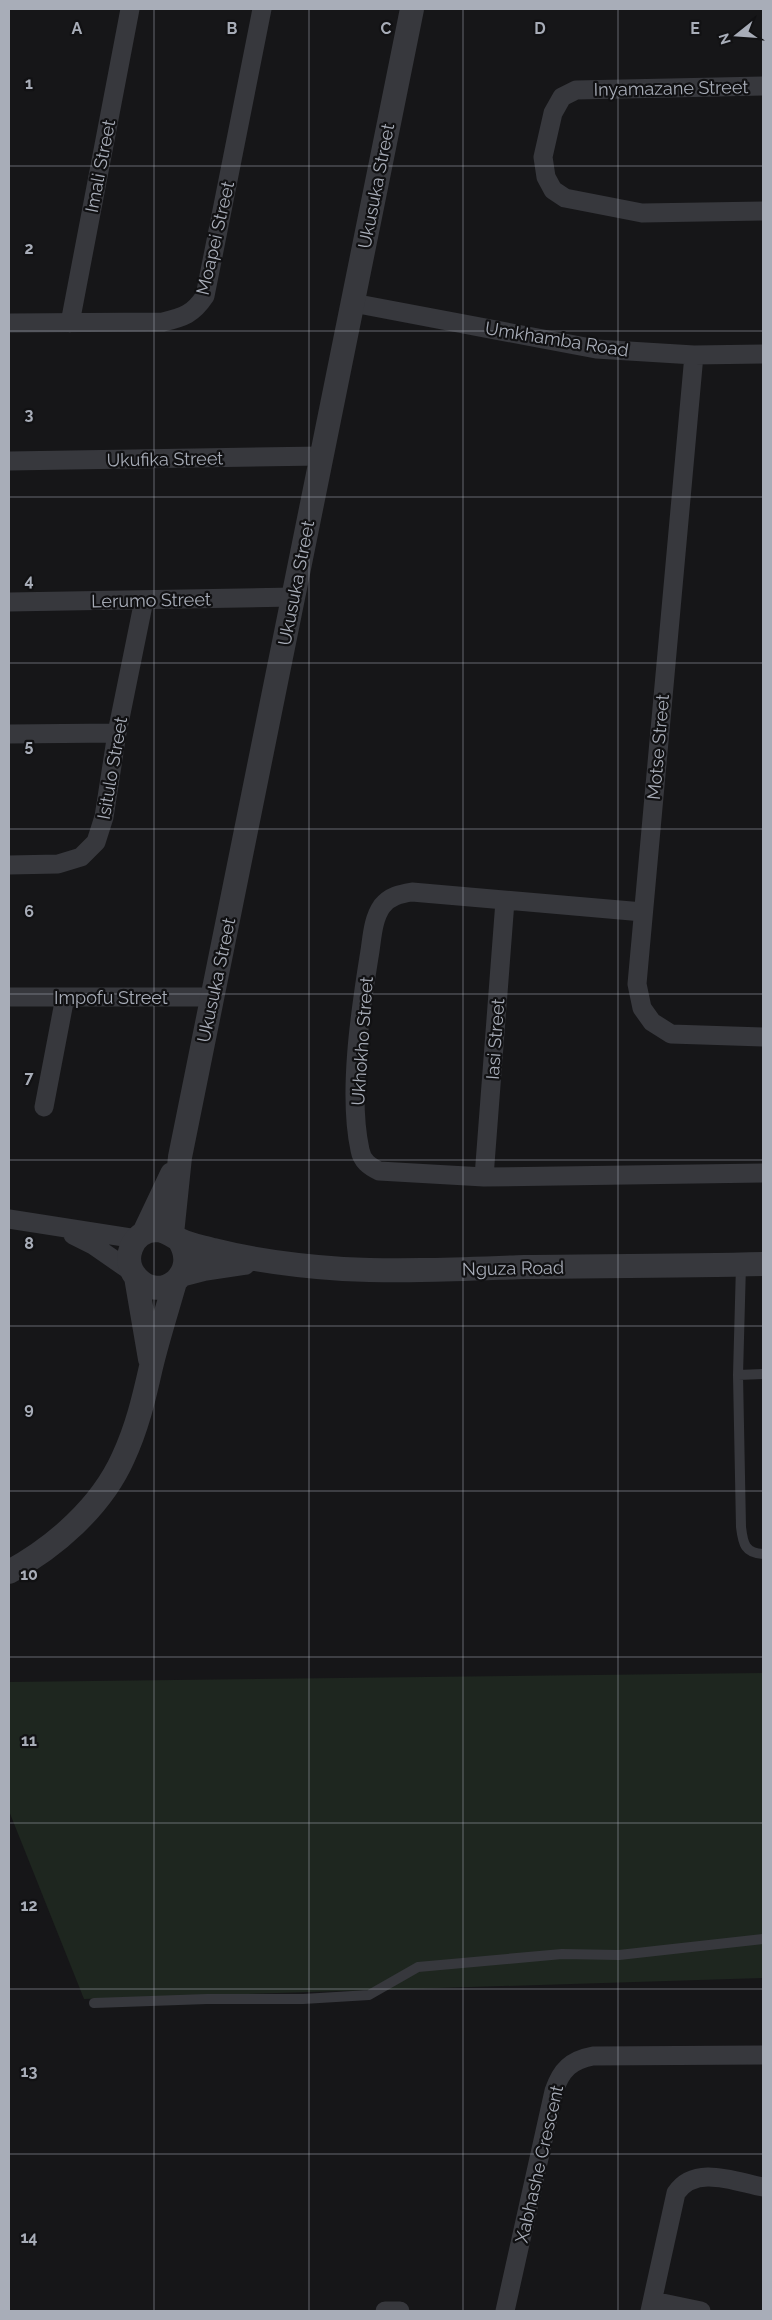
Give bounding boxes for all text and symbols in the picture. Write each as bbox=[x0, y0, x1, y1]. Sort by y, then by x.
north arrow bbox=[712, 10, 762, 60]
text: A bbox=[72, 19, 83, 38]
text: B bbox=[227, 19, 238, 38]
text: C bbox=[381, 19, 392, 38]
text: D bbox=[534, 19, 546, 38]
text: E bbox=[690, 19, 700, 38]
text: N bbox=[715, 31, 734, 46]
text: 1 bbox=[25, 74, 33, 93]
street label: Inyamazane Street bbox=[594, 76, 748, 100]
street label: Imali Street bbox=[81, 118, 119, 214]
street label: Ukusuka Street bbox=[354, 122, 398, 250]
street label: Moapei Street bbox=[192, 179, 238, 297]
text: 2 bbox=[24, 239, 34, 258]
street label: Umkhamba Road bbox=[484, 317, 630, 361]
text: 3 bbox=[25, 405, 34, 424]
street label: Ukufika Street bbox=[107, 447, 223, 471]
street label: Ukusuka Street bbox=[274, 519, 318, 647]
text: 4 bbox=[24, 571, 34, 590]
street label: Lerumo Street bbox=[91, 588, 211, 612]
street label: Motse Street bbox=[643, 693, 673, 801]
street label: Isitulo Street bbox=[93, 715, 131, 821]
text: 5 bbox=[25, 736, 34, 755]
text: 6 bbox=[24, 902, 34, 921]
street label: Ukusuka Street bbox=[193, 916, 239, 1044]
street label: Ukhokho Street bbox=[347, 976, 377, 1106]
street label: Impofu Street bbox=[54, 987, 168, 1008]
street label: Iasi Street bbox=[482, 998, 508, 1080]
text: 7 bbox=[25, 1068, 34, 1087]
text: 8 bbox=[24, 1234, 34, 1253]
street label: Nguza Road bbox=[462, 1257, 564, 1279]
text: 9 bbox=[24, 1399, 34, 1418]
text: 10 bbox=[20, 1565, 38, 1584]
text: 11 bbox=[21, 1731, 37, 1750]
text: 12 bbox=[21, 1896, 37, 1915]
text: 13 bbox=[21, 2062, 37, 2081]
street label: Xabhashe Crescent bbox=[511, 2083, 567, 2245]
text: 14 bbox=[20, 2228, 38, 2247]

